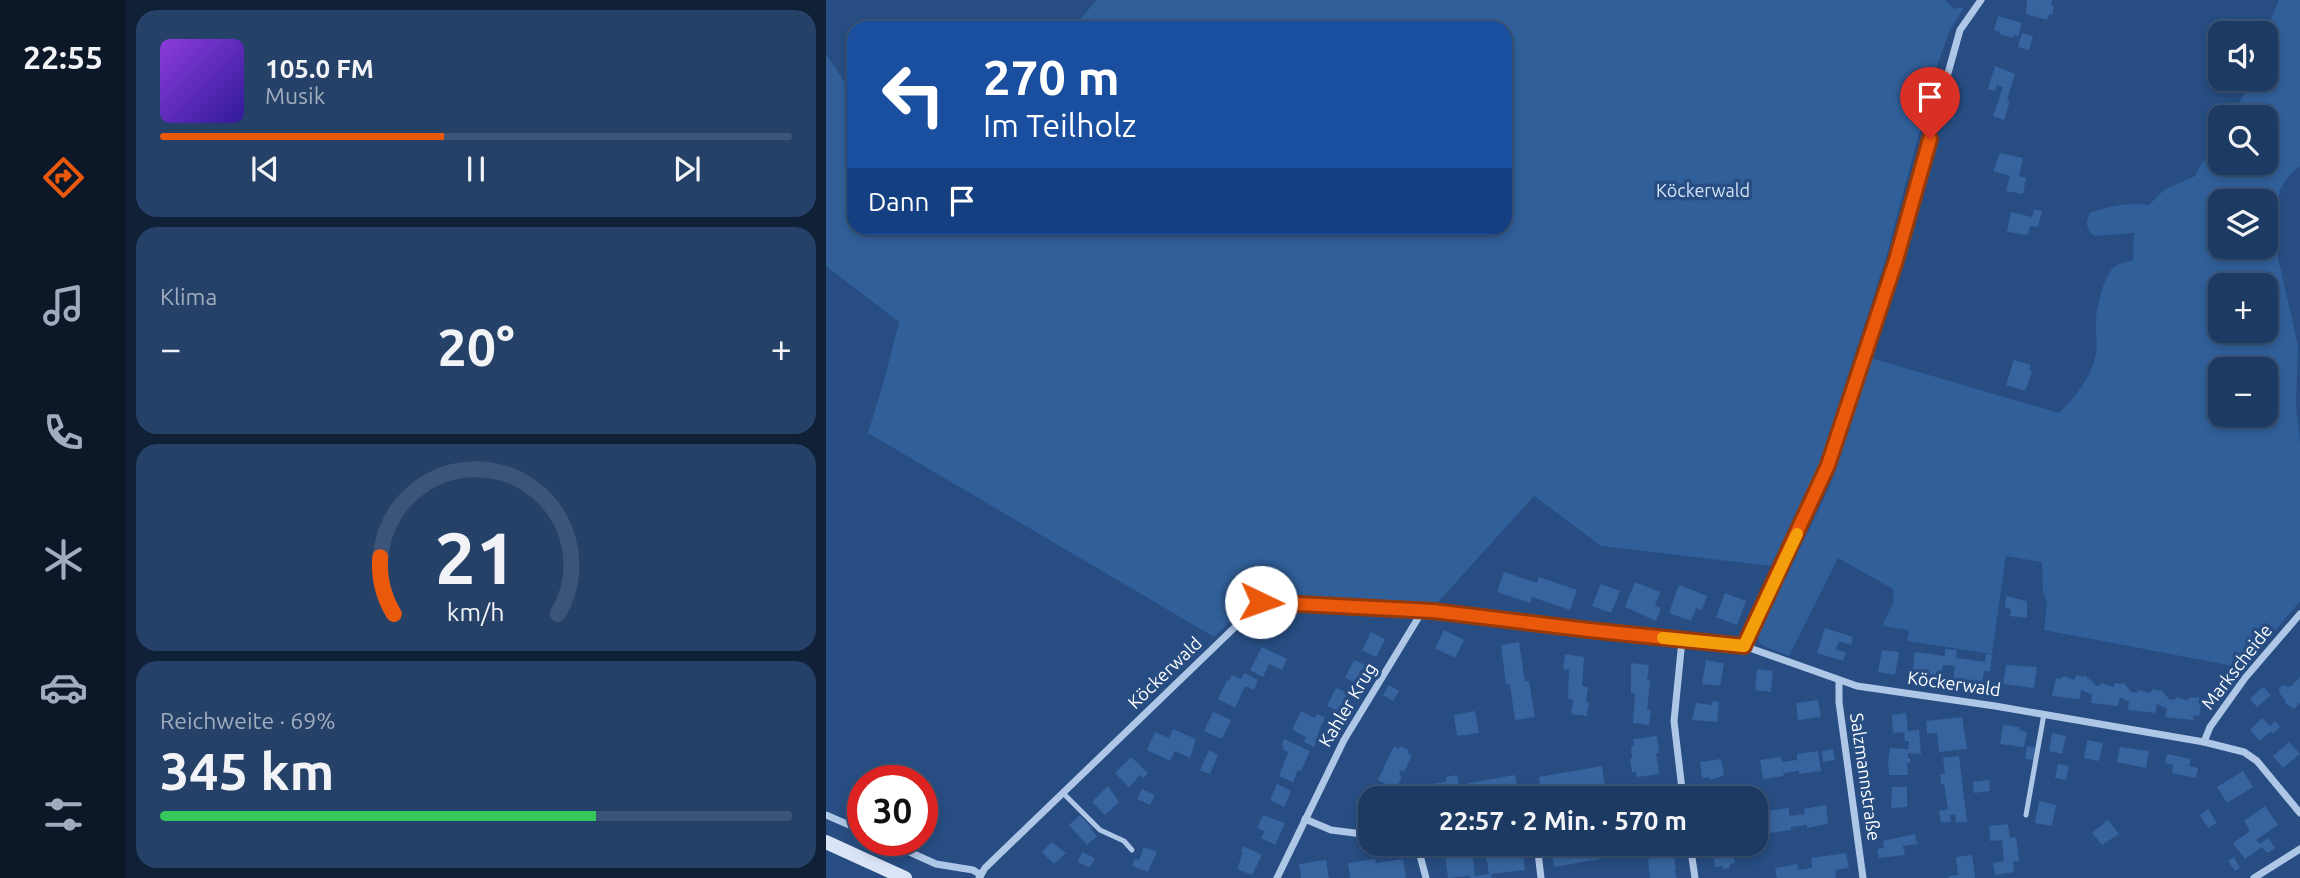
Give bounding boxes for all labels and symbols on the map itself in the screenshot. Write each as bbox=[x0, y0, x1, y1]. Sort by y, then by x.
pin bbox=[1900, 67, 1960, 139]
park label: Köckerwald bbox=[1656, 180, 1750, 200]
position arrow bbox=[1224, 565, 1298, 639]
street label: Markscheide bbox=[2197, 620, 2276, 713]
street label: Köckerwald bbox=[1124, 632, 1205, 712]
street label: Kahler Krug bbox=[1314, 659, 1380, 750]
street label: Köckerwald bbox=[1906, 667, 2002, 699]
street label: Salzmannstraße bbox=[1847, 712, 1885, 842]
speed limit sign: 30 bbox=[847, 765, 938, 856]

